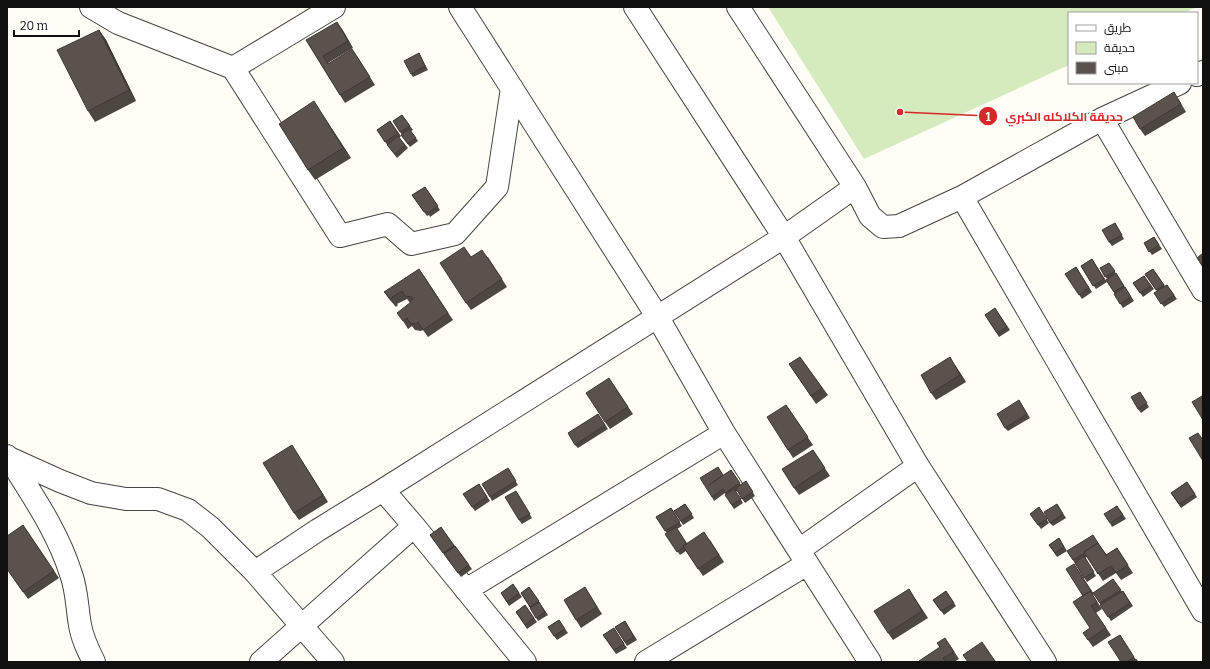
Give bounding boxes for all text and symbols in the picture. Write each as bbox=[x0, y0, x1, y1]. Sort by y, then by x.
scale bar bbox=[14, 12, 79, 38]
legend bbox=[1068, 12, 1198, 84]
text: 20 m bbox=[20, 19, 49, 33]
text: طريق bbox=[1104, 21, 1132, 35]
text: حديقة bbox=[1104, 41, 1135, 55]
text: مبنى bbox=[1104, 61, 1129, 75]
callout: حديقة الكلاكله الكبري bbox=[978, 104, 1131, 128]
text: 1 bbox=[985, 110, 991, 124]
text: حديقة الكلاكله الكبري bbox=[1005, 110, 1123, 127]

